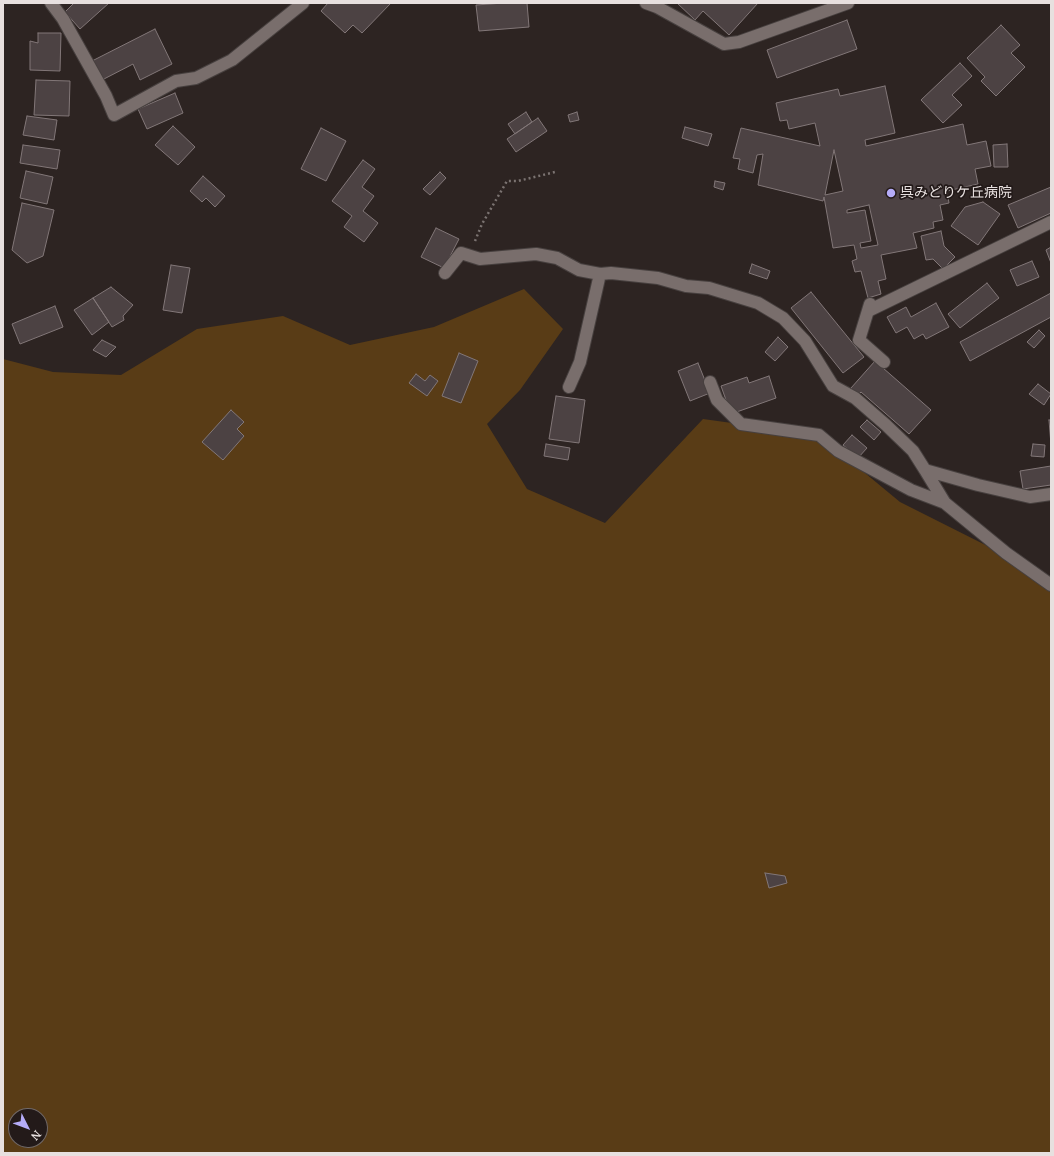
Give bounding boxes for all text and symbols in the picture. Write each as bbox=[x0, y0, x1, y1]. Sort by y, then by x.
place label: 呉みどりケ丘病院 bbox=[900, 185, 1012, 201]
marker: 呉みどりケ丘病院 bbox=[885, 187, 897, 199]
north arrow bbox=[8, 1108, 48, 1148]
text: N bbox=[28, 1127, 45, 1144]

